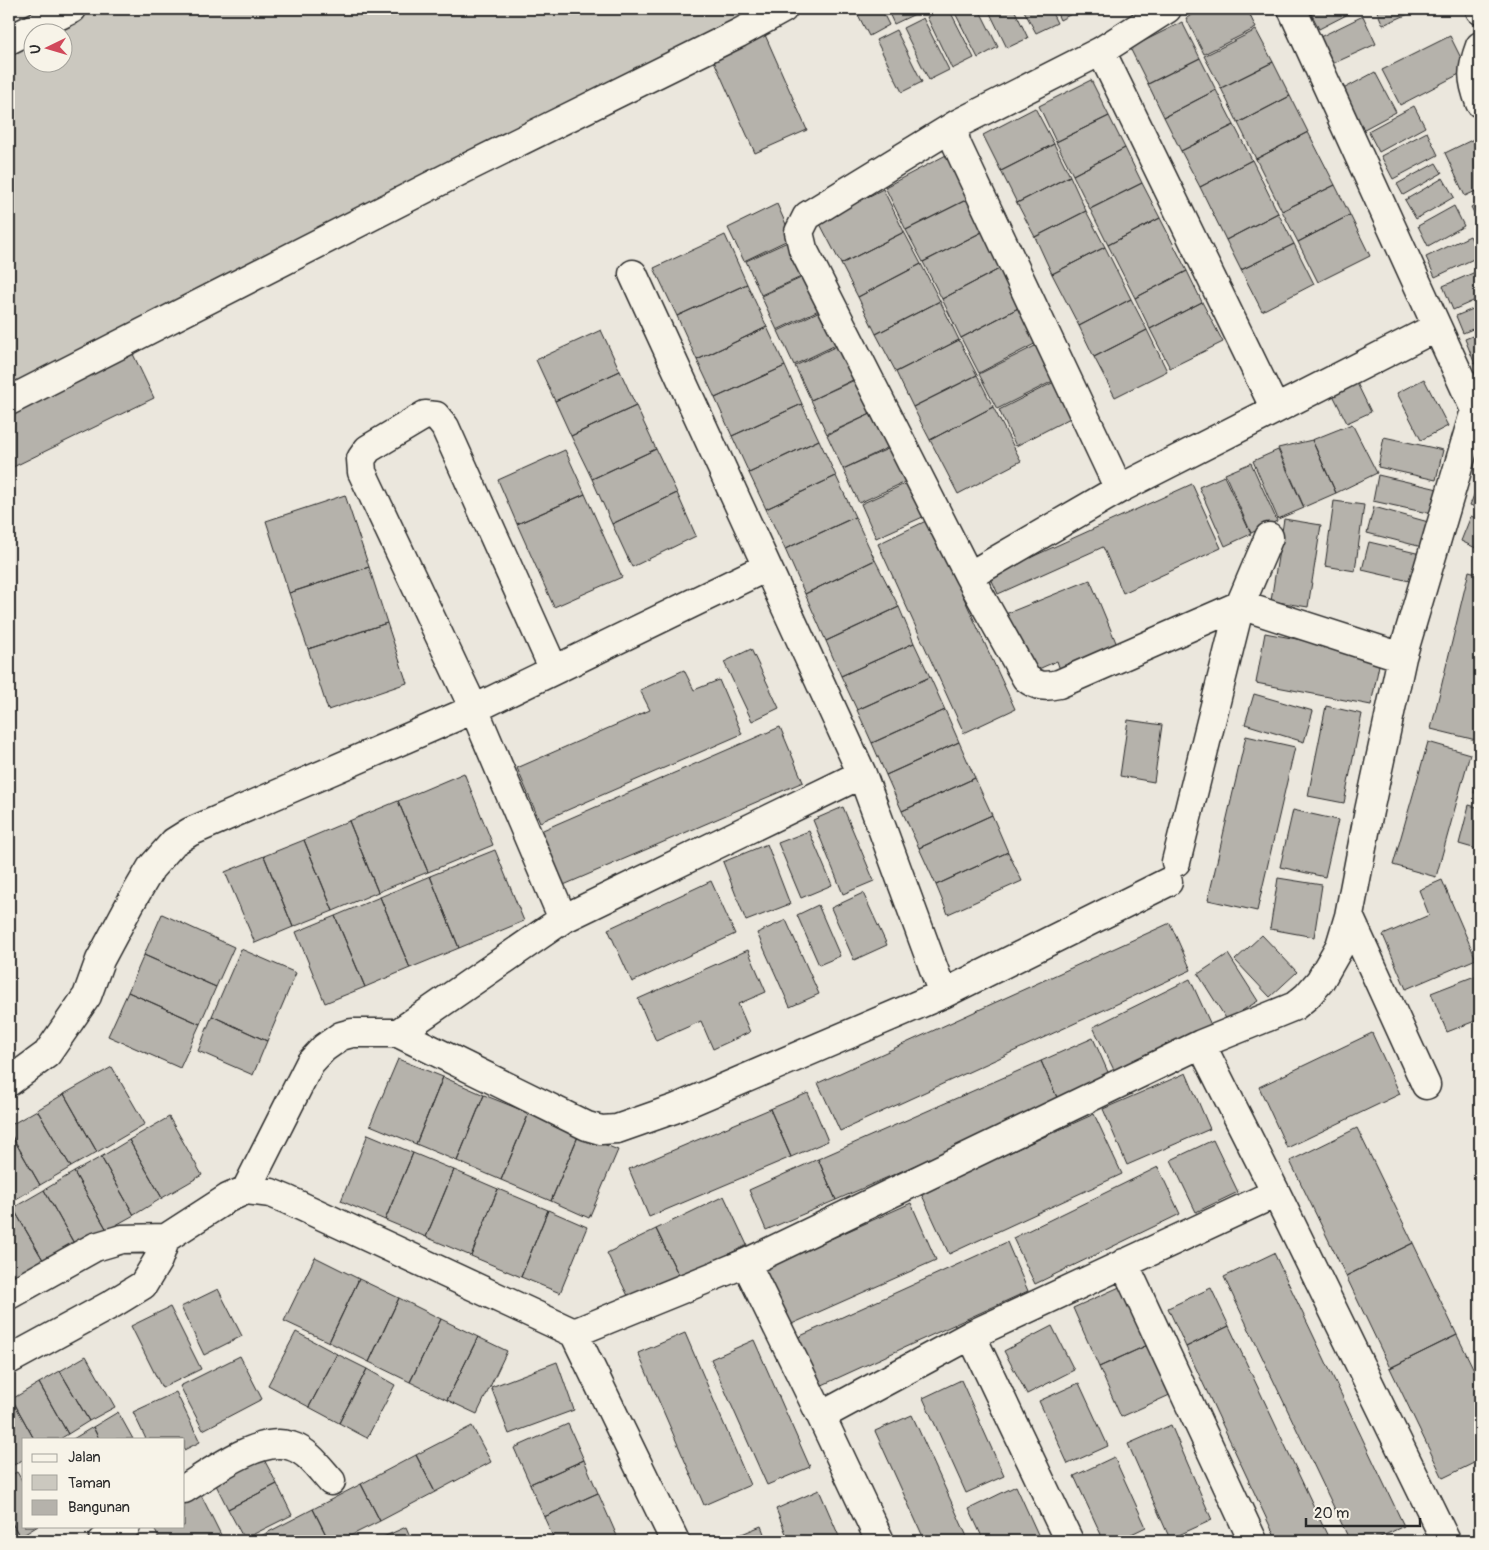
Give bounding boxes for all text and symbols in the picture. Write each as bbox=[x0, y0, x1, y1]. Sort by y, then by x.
north arrow bbox=[22, 22, 72, 72]
text: U bbox=[27, 44, 44, 54]
legend bbox=[22, 1438, 185, 1528]
text: Jalan bbox=[68, 1448, 101, 1467]
text: Taman bbox=[68, 1474, 111, 1493]
scale bar bbox=[1306, 1495, 1420, 1527]
text: Bangunan bbox=[68, 1498, 130, 1517]
text: 20 m bbox=[1314, 1504, 1349, 1523]

